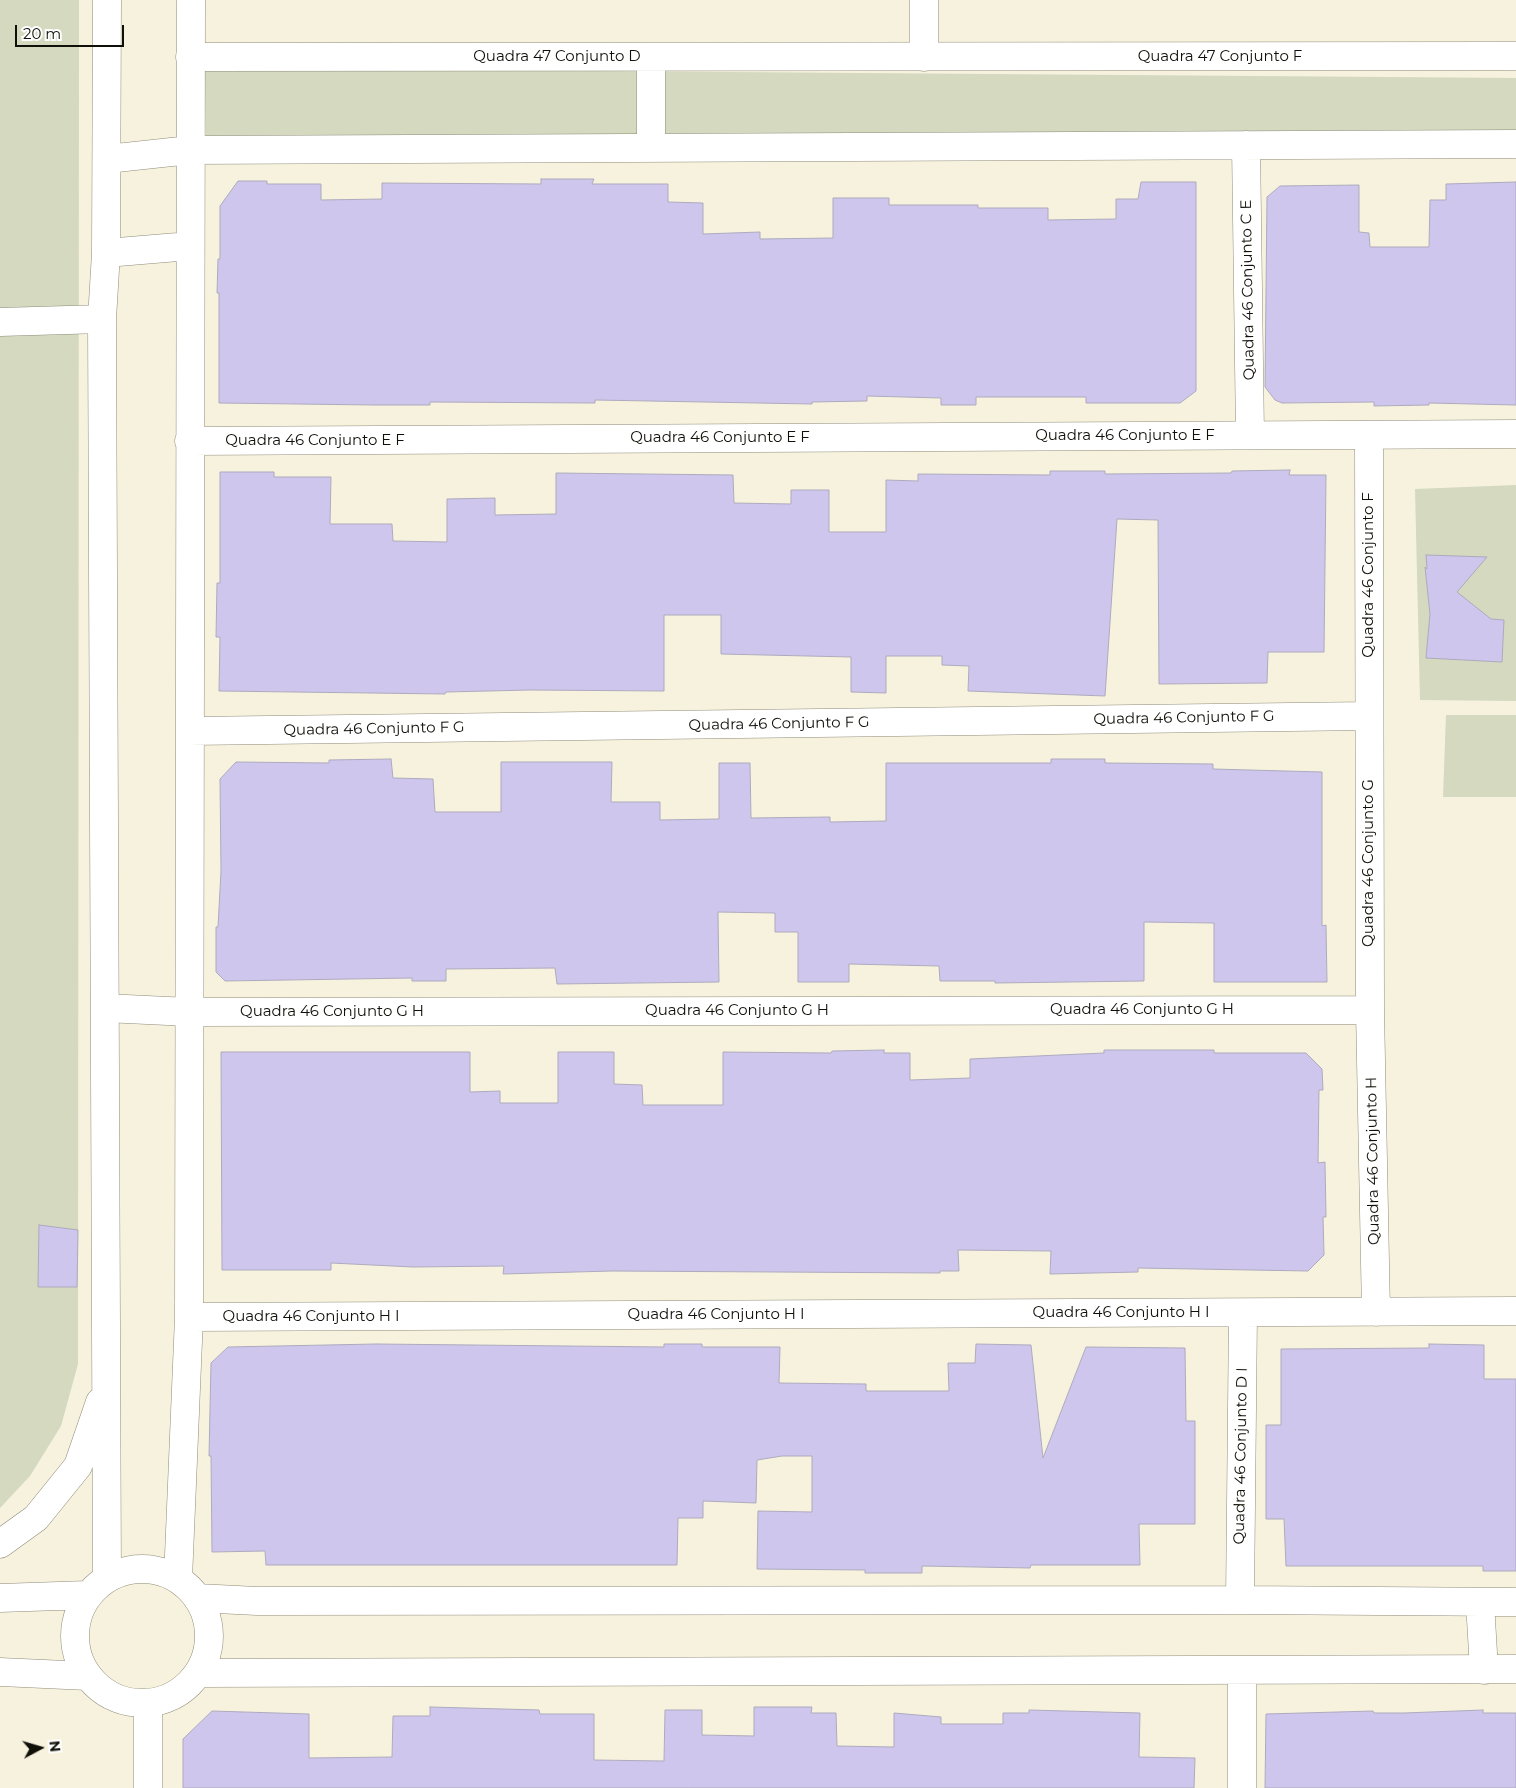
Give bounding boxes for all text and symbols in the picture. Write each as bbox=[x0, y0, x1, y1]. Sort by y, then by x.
scale bar bbox=[18, 15, 126, 47]
text: 20 m bbox=[23, 24, 61, 43]
street label: Quadra 47 Conjunto D bbox=[473, 48, 641, 66]
street label: Quadra 47 Conjunto F bbox=[1138, 48, 1302, 66]
street label: Quadra 46 Conjunto C E bbox=[1237, 199, 1259, 381]
street label: Quadra 46 Conjunto E F bbox=[1035, 427, 1215, 445]
street label: Quadra 46 Conjunto E F bbox=[630, 429, 810, 447]
street label: Quadra 46 Conjunto E F bbox=[225, 432, 405, 450]
street label: Quadra 46 Conjunto F bbox=[1360, 492, 1378, 658]
street label: Quadra 46 Conjunto F G bbox=[1093, 707, 1275, 729]
street label: Quadra 46 Conjunto F G bbox=[688, 713, 870, 735]
street label: Quadra 46 Conjunto F G bbox=[283, 718, 465, 740]
street label: Quadra 46 Conjunto G bbox=[1360, 779, 1378, 947]
street label: Quadra 46 Conjunto G H bbox=[1050, 1001, 1234, 1019]
street label: Quadra 46 Conjunto G H bbox=[645, 1002, 829, 1020]
street label: Quadra 46 Conjunto G H bbox=[240, 1003, 424, 1021]
street label: Quadra 46 Conjunto H bbox=[1363, 1077, 1383, 1245]
street label: Quadra 46 Conjunto H I bbox=[1033, 1304, 1209, 1322]
street label: Quadra 46 Conjunto H I bbox=[628, 1306, 804, 1324]
street label: Quadra 46 Conjunto H I bbox=[223, 1308, 399, 1326]
street label: Quadra 46 Conjunto D I bbox=[1230, 1367, 1252, 1545]
north arrow bbox=[15, 1723, 65, 1773]
text: N bbox=[45, 1740, 64, 1753]

